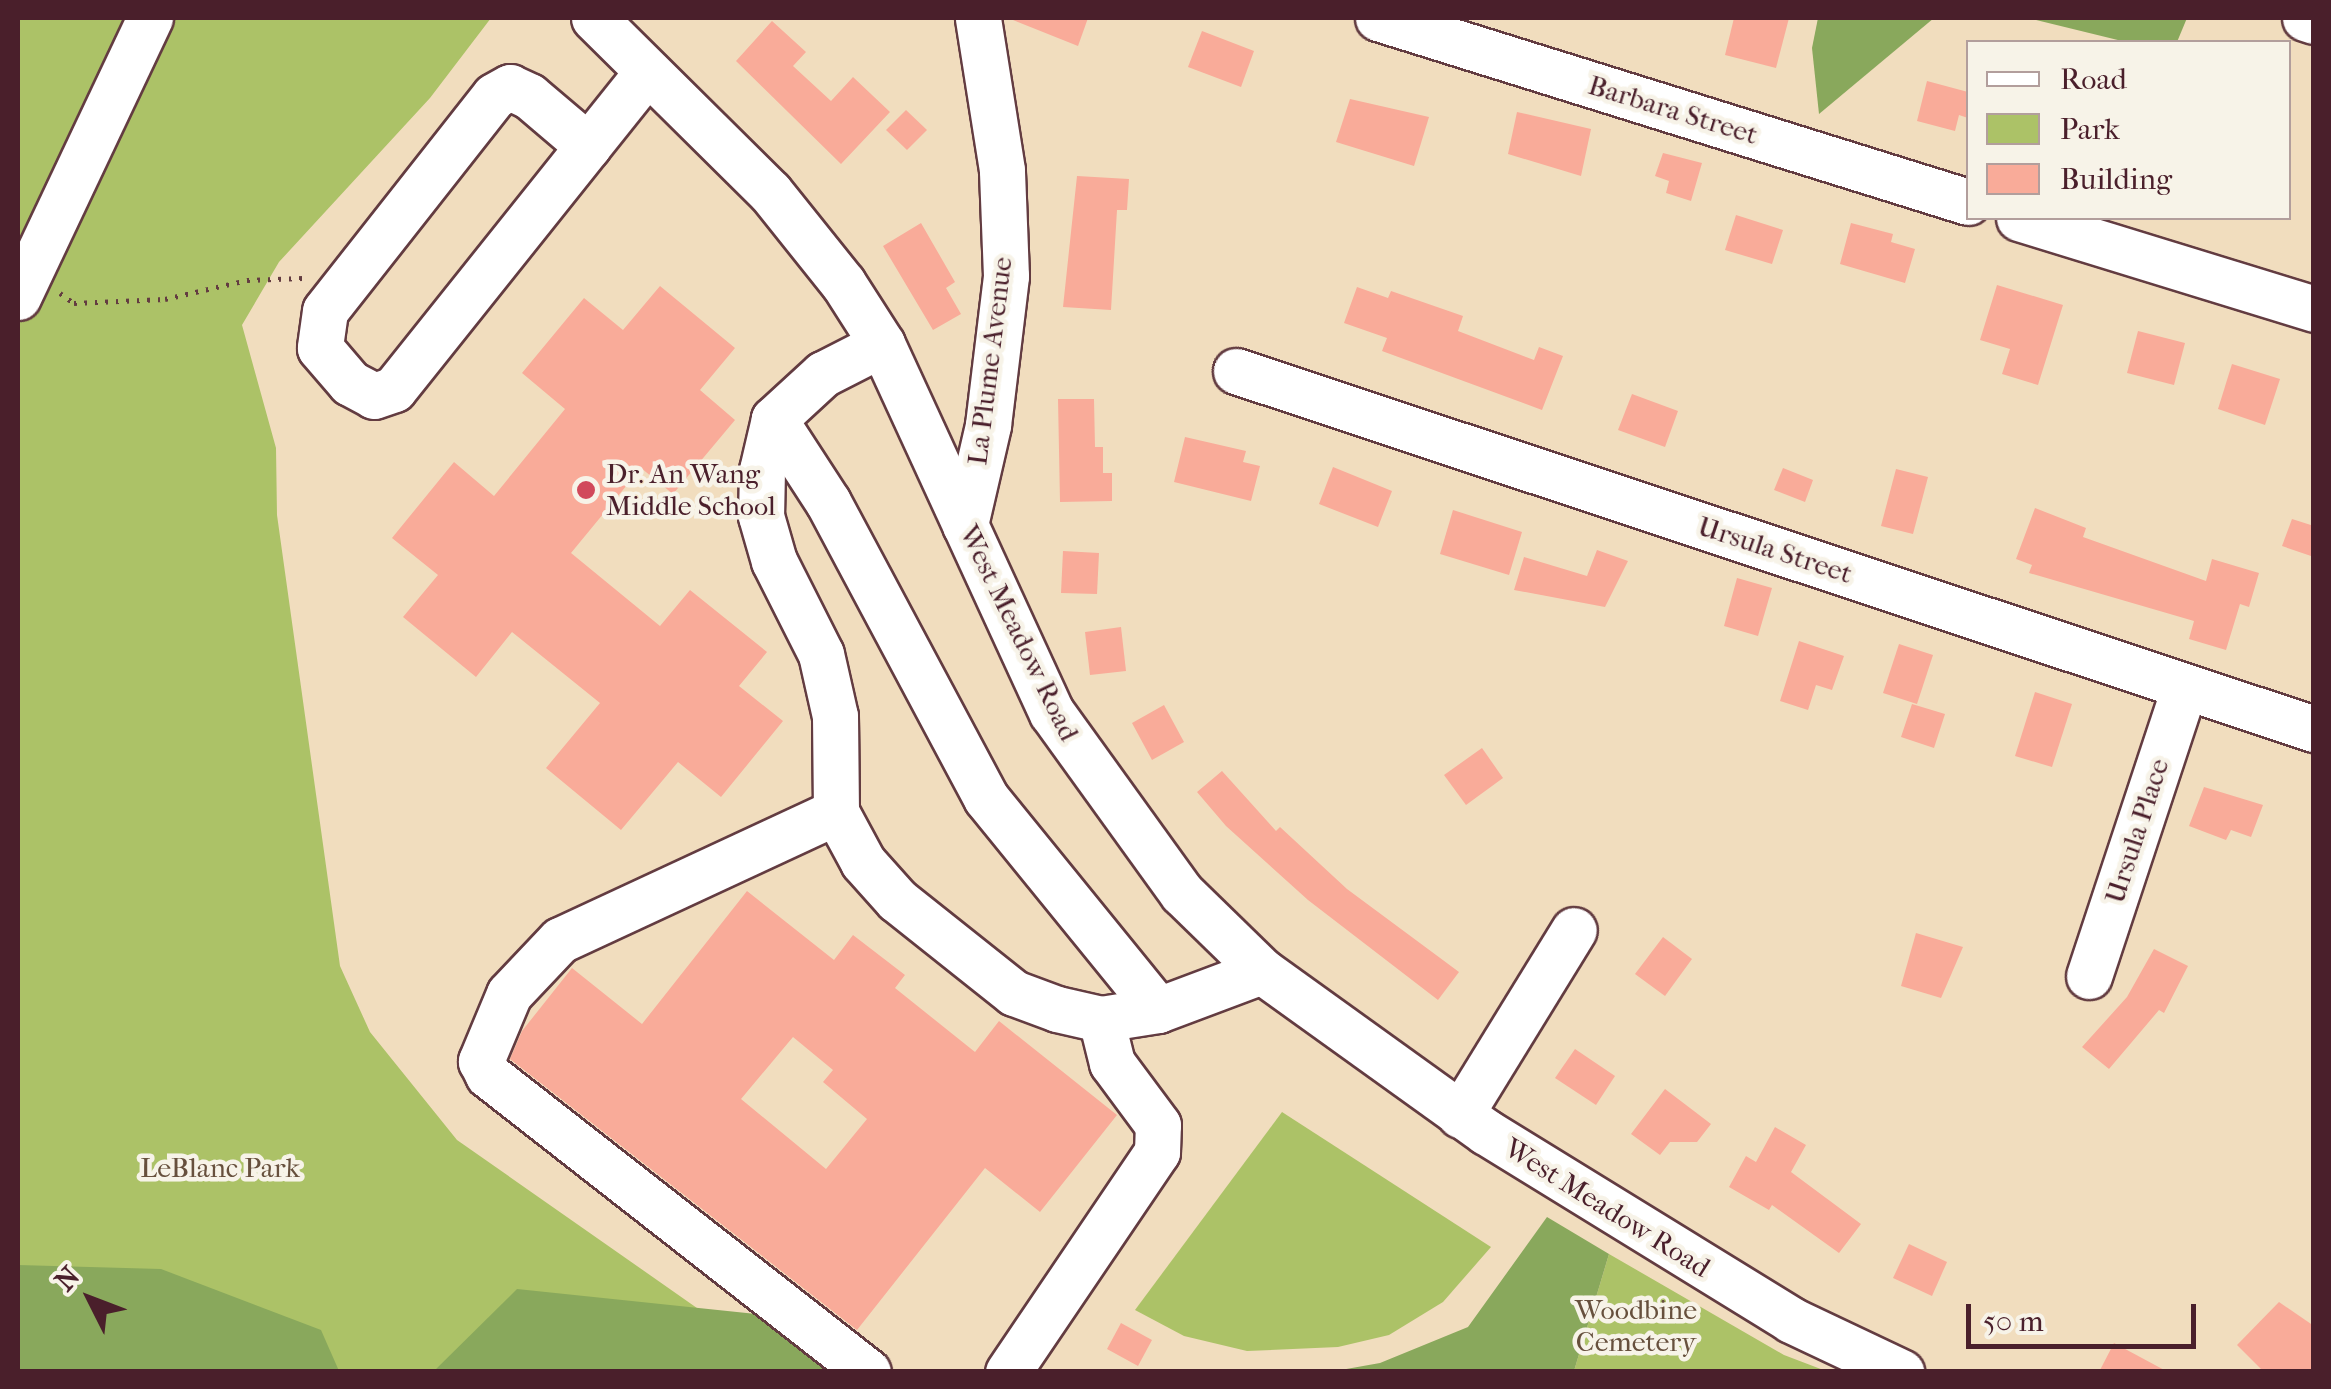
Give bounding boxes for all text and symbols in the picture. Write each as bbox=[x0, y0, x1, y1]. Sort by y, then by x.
legend bbox=[1966, 40, 2291, 220]
text: Road bbox=[2060, 62, 2127, 97]
street label: Barbara Street bbox=[1584, 68, 1762, 152]
text: Park bbox=[2060, 112, 2120, 147]
text: Building bbox=[2060, 162, 2172, 197]
street label: La Plume Avenue bbox=[961, 255, 1019, 467]
place label: Dr. An Wang Middle School bbox=[606, 457, 776, 523]
marker: Dr. An Wang Middle School bbox=[575, 479, 597, 501]
street label: Ursula Street bbox=[1694, 509, 1856, 591]
street label: West Meadow Road bbox=[952, 520, 1086, 746]
street label: Ursula Place bbox=[2098, 754, 2176, 908]
street label: West Meadow Road bbox=[1498, 1131, 1716, 1285]
park label: LeBlanc Park bbox=[140, 1151, 300, 1185]
north arrow bbox=[40, 1249, 140, 1349]
text: N bbox=[48, 1260, 87, 1298]
scale bar bbox=[1971, 1284, 2201, 1346]
park label: Woodbine Cemetery bbox=[1575, 1293, 1697, 1359]
text: 50 m bbox=[1983, 1304, 2044, 1339]

